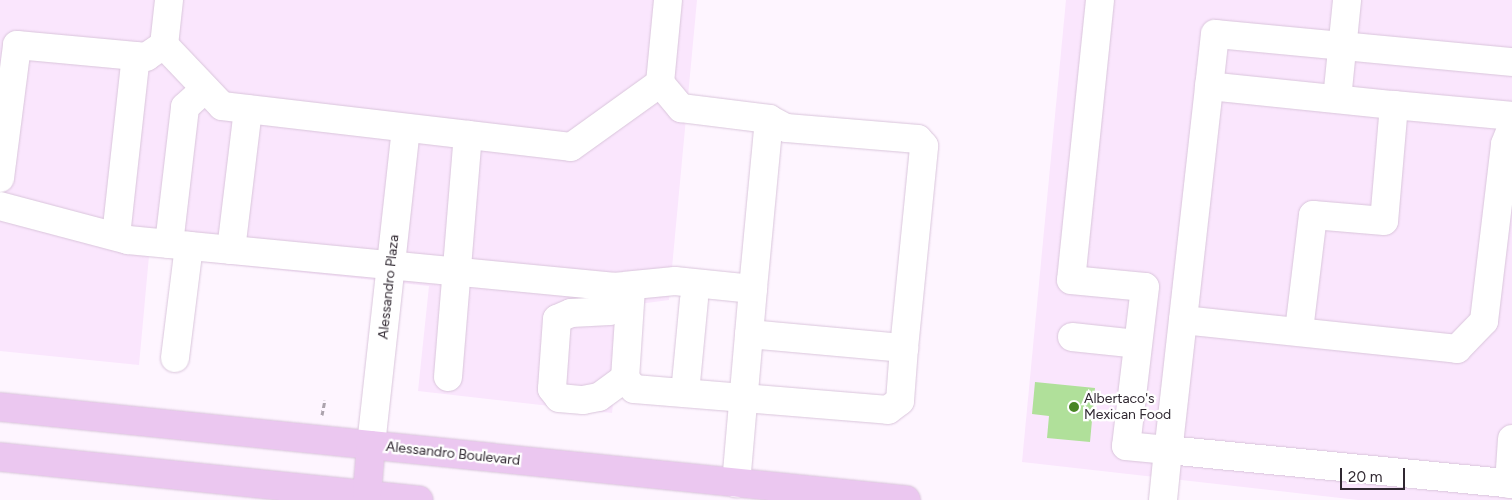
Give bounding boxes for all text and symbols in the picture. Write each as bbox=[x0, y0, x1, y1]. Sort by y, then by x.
street label: Alessandro Plaza bbox=[375, 234, 403, 340]
place label: Albertaco's Mexican Food bbox=[1084, 391, 1171, 424]
marker: Albertaco's Mexican Food bbox=[1068, 401, 1080, 413]
street label: Alessandro Boulevard bbox=[385, 439, 521, 469]
scale bar bbox=[1342, 458, 1407, 490]
text: 20 m bbox=[1348, 468, 1382, 486]

